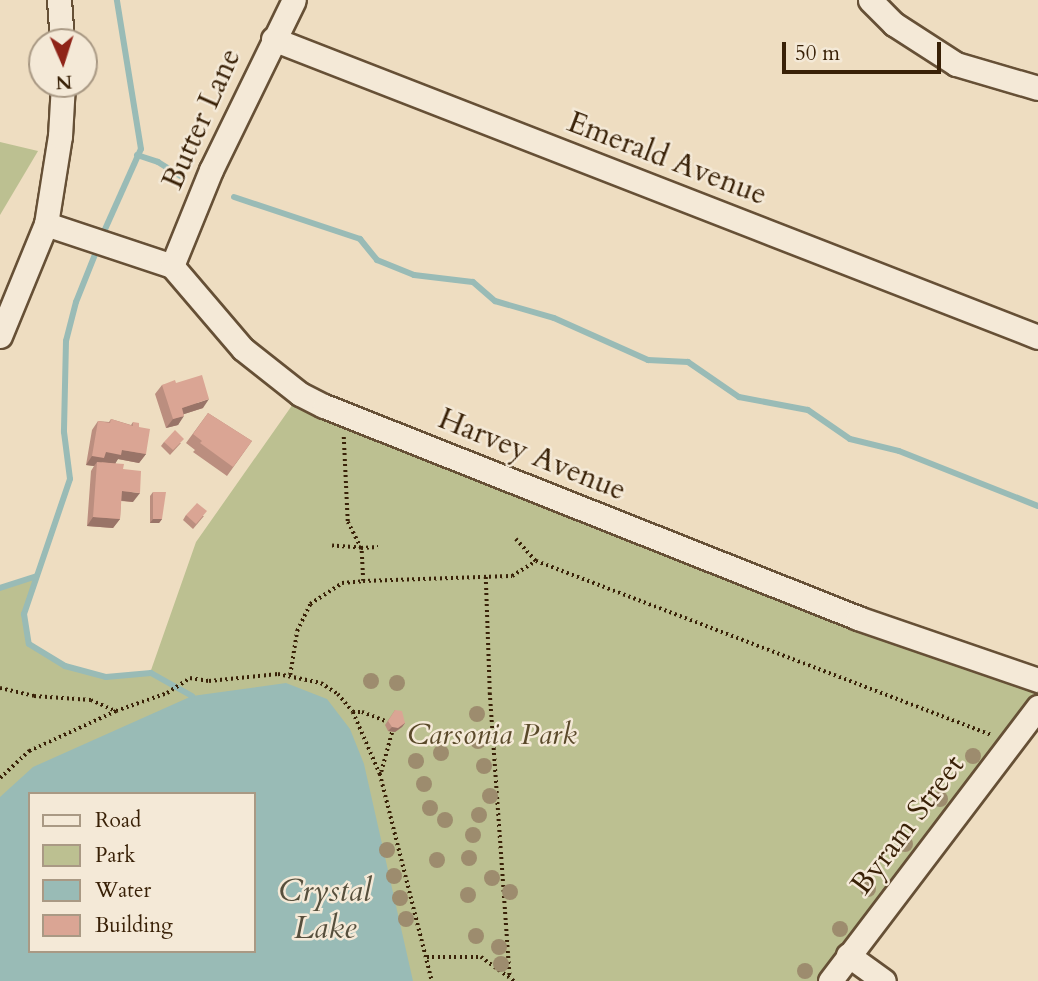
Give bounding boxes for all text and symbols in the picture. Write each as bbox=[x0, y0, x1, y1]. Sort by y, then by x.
north arrow bbox=[28, 28, 98, 98]
scale bar bbox=[786, 28, 945, 72]
text: 50 m bbox=[795, 39, 840, 68]
street label: Butter Lane bbox=[155, 43, 249, 195]
text: N bbox=[55, 69, 73, 95]
street label: Emerald Avenue bbox=[562, 105, 772, 213]
street label: Harvey Avenue bbox=[433, 401, 631, 509]
park label: Carsonia Park bbox=[407, 717, 577, 753]
street label: Byram Street bbox=[844, 748, 972, 902]
legend bbox=[28, 792, 256, 953]
text: Road bbox=[95, 806, 141, 835]
text: Park bbox=[95, 841, 135, 870]
water label: Crystal Lake bbox=[279, 873, 371, 948]
text: Water bbox=[95, 876, 151, 905]
text: Building bbox=[95, 911, 173, 940]

